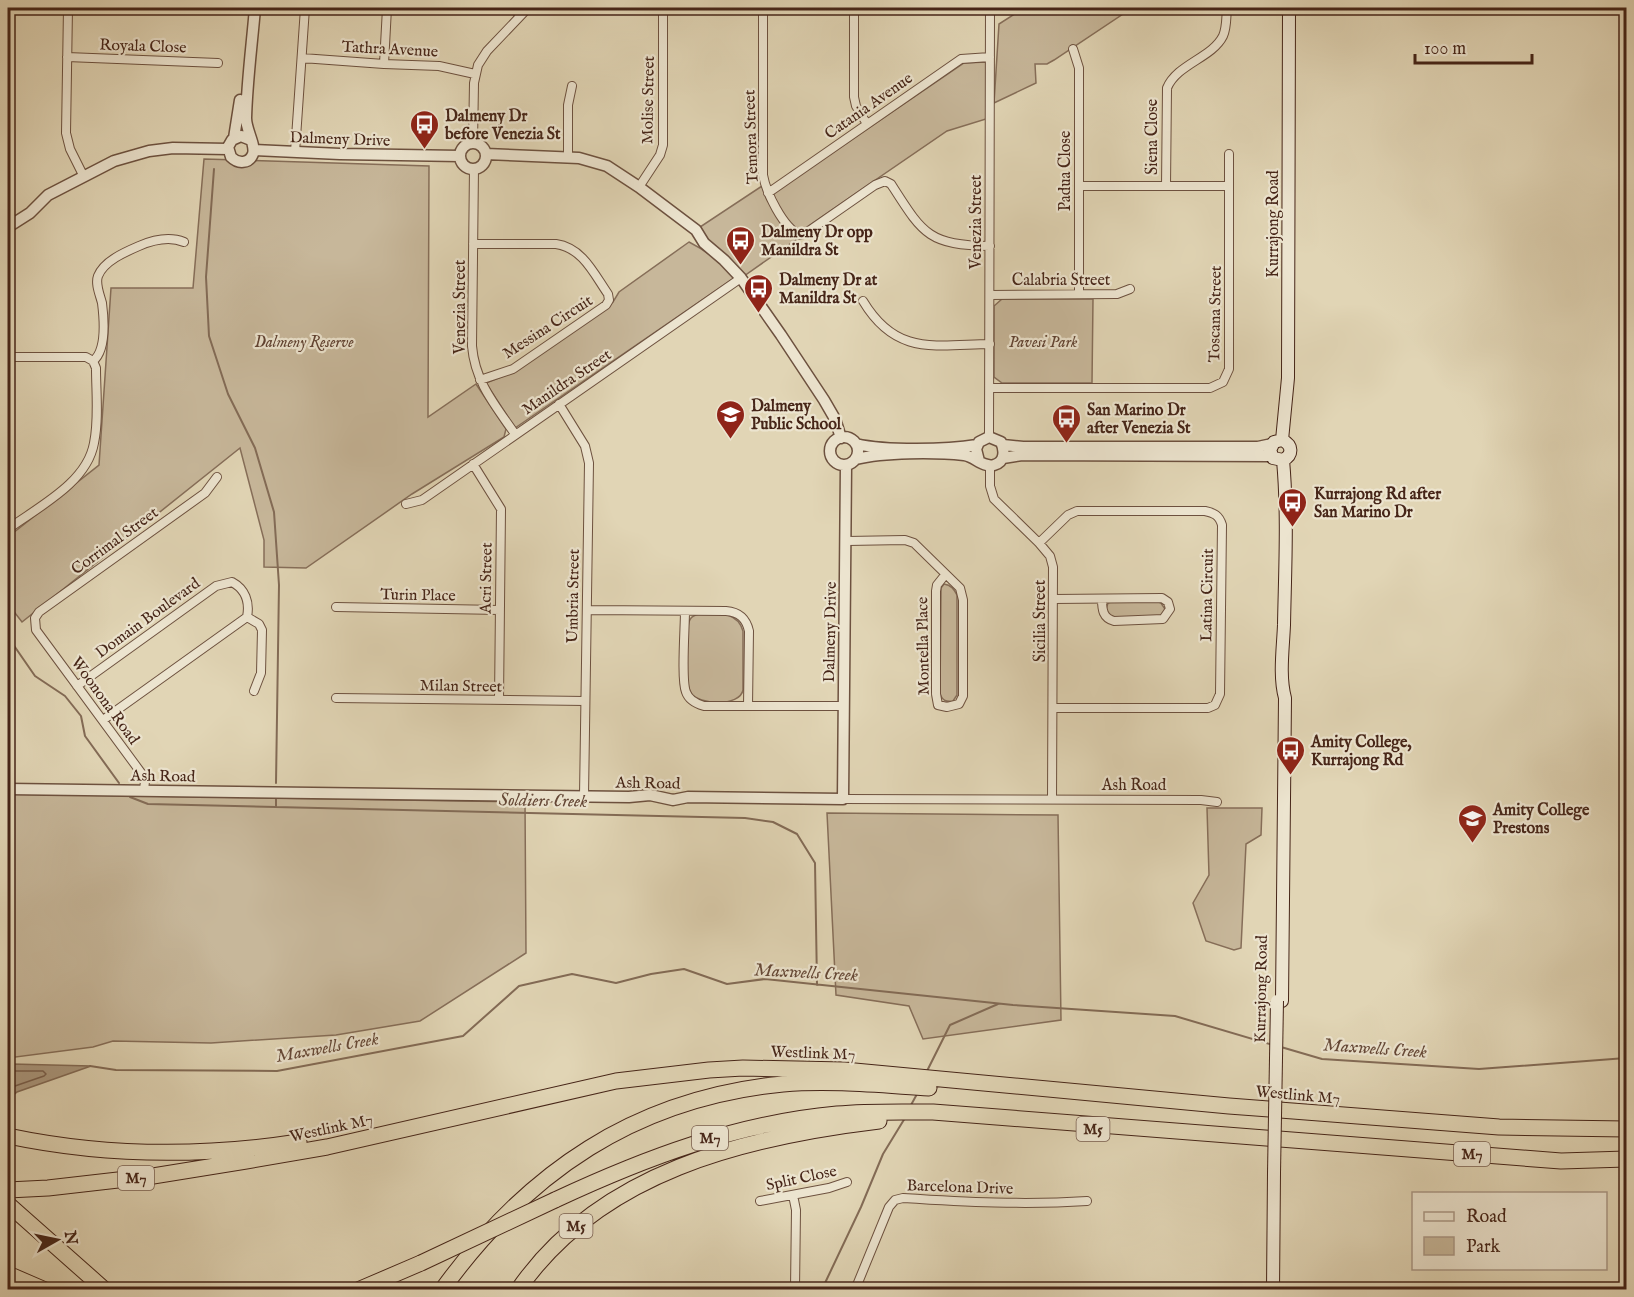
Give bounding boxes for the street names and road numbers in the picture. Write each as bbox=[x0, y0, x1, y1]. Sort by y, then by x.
street label: Royala Close bbox=[99, 35, 187, 59]
street label: Tathra Avenue bbox=[341, 37, 439, 63]
street label: Molise Street bbox=[638, 55, 660, 144]
street label: Catania Avenue bbox=[821, 69, 917, 144]
street label: Temora Street bbox=[740, 89, 764, 185]
street label: Siena Close bbox=[1143, 99, 1163, 175]
street label: Dalmeny Drive bbox=[289, 128, 391, 152]
street label: Padua Close bbox=[1056, 131, 1076, 211]
street label: Kurrajong Road bbox=[1264, 170, 1284, 278]
street label: Venezia Street bbox=[967, 174, 987, 270]
street label: Venezia Street bbox=[451, 259, 471, 355]
street label: Toscana Street bbox=[1205, 265, 1227, 363]
street label: Calabria Street bbox=[1012, 271, 1111, 291]
street label: Messina Circuit bbox=[499, 291, 597, 364]
street label: Manildra Street bbox=[519, 345, 616, 420]
street label: Corrimal Street bbox=[68, 503, 163, 580]
street label: Acri Street bbox=[476, 542, 498, 615]
street label: Umbria Street bbox=[563, 548, 585, 643]
street label: Latina Circuit bbox=[1197, 548, 1219, 642]
street label: Domain Boulevard bbox=[92, 574, 205, 663]
street label: Sicilia Street bbox=[1031, 579, 1051, 662]
street label: Dalmeny Drive bbox=[820, 581, 842, 683]
street label: Turin Place bbox=[380, 585, 456, 607]
street label: Montella Place bbox=[913, 596, 935, 695]
street label: Woonona Road bbox=[66, 653, 143, 749]
street label: Milan Street bbox=[420, 676, 503, 698]
street label: Ash Road bbox=[129, 766, 196, 788]
street label: Ash Road bbox=[614, 773, 681, 795]
street label: Ash Road bbox=[1101, 776, 1167, 796]
street label: Kurrajong Road bbox=[1251, 935, 1273, 1043]
street label: Westlink M7 bbox=[770, 1043, 856, 1065]
street label: Westlink M7 bbox=[1255, 1082, 1341, 1110]
street label: Westlink M7 bbox=[288, 1110, 375, 1148]
road number: M5 bbox=[1076, 1117, 1110, 1141]
road number: M7 bbox=[692, 1126, 728, 1150]
road number: M7 bbox=[1454, 1142, 1490, 1166]
street label: Split Close bbox=[764, 1162, 839, 1196]
road number: M7 bbox=[118, 1166, 154, 1190]
street label: Barcelona Drive bbox=[906, 1176, 1014, 1200]
road number: M5 bbox=[560, 1214, 592, 1238]

